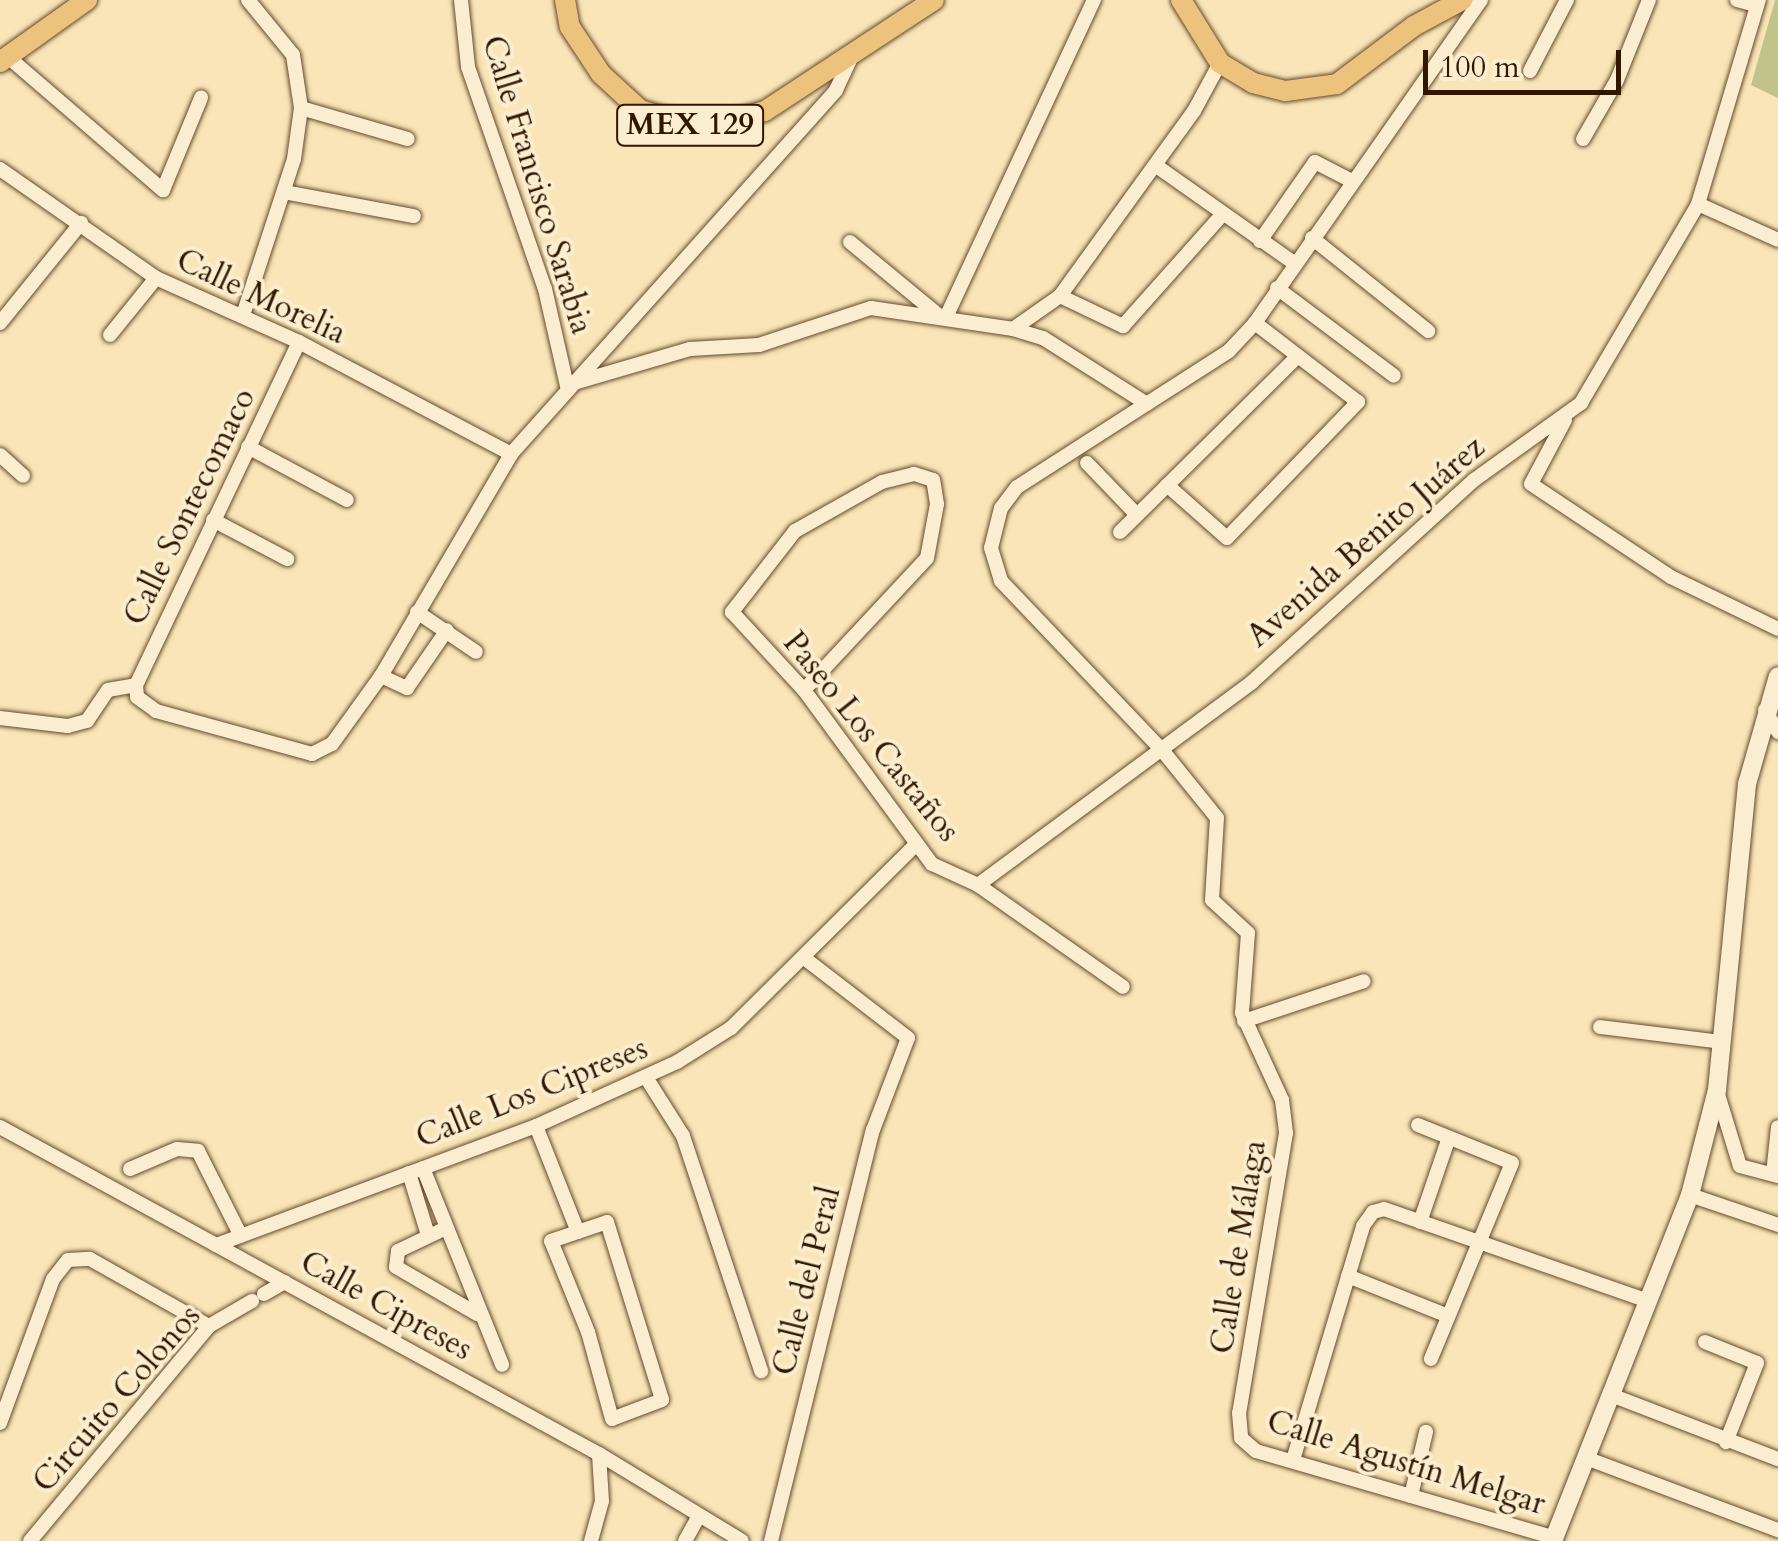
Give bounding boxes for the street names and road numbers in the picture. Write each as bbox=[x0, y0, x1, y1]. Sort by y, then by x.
street label: Calle Francisco Sarabia bbox=[473, 31, 601, 339]
road number: MEX 129 bbox=[615, 100, 765, 150]
street label: Calle Morelia bbox=[170, 241, 352, 353]
street label: Calle Sontecomaco bbox=[116, 382, 264, 632]
street label: Avenida Benito Juárez bbox=[1239, 428, 1493, 656]
street label: Paseo Los Castaños bbox=[775, 624, 967, 850]
street label: Calle Los Cipreses bbox=[411, 1029, 653, 1157]
street label: Calle de Málaga bbox=[1203, 1138, 1275, 1356]
street label: Calle del Peral bbox=[765, 1183, 849, 1379]
street label: Calle Cipreses bbox=[293, 1243, 479, 1369]
street label: Circuito Colonos bbox=[25, 1297, 209, 1501]
street label: Calle Agustín Melgar bbox=[1262, 1402, 1550, 1524]

